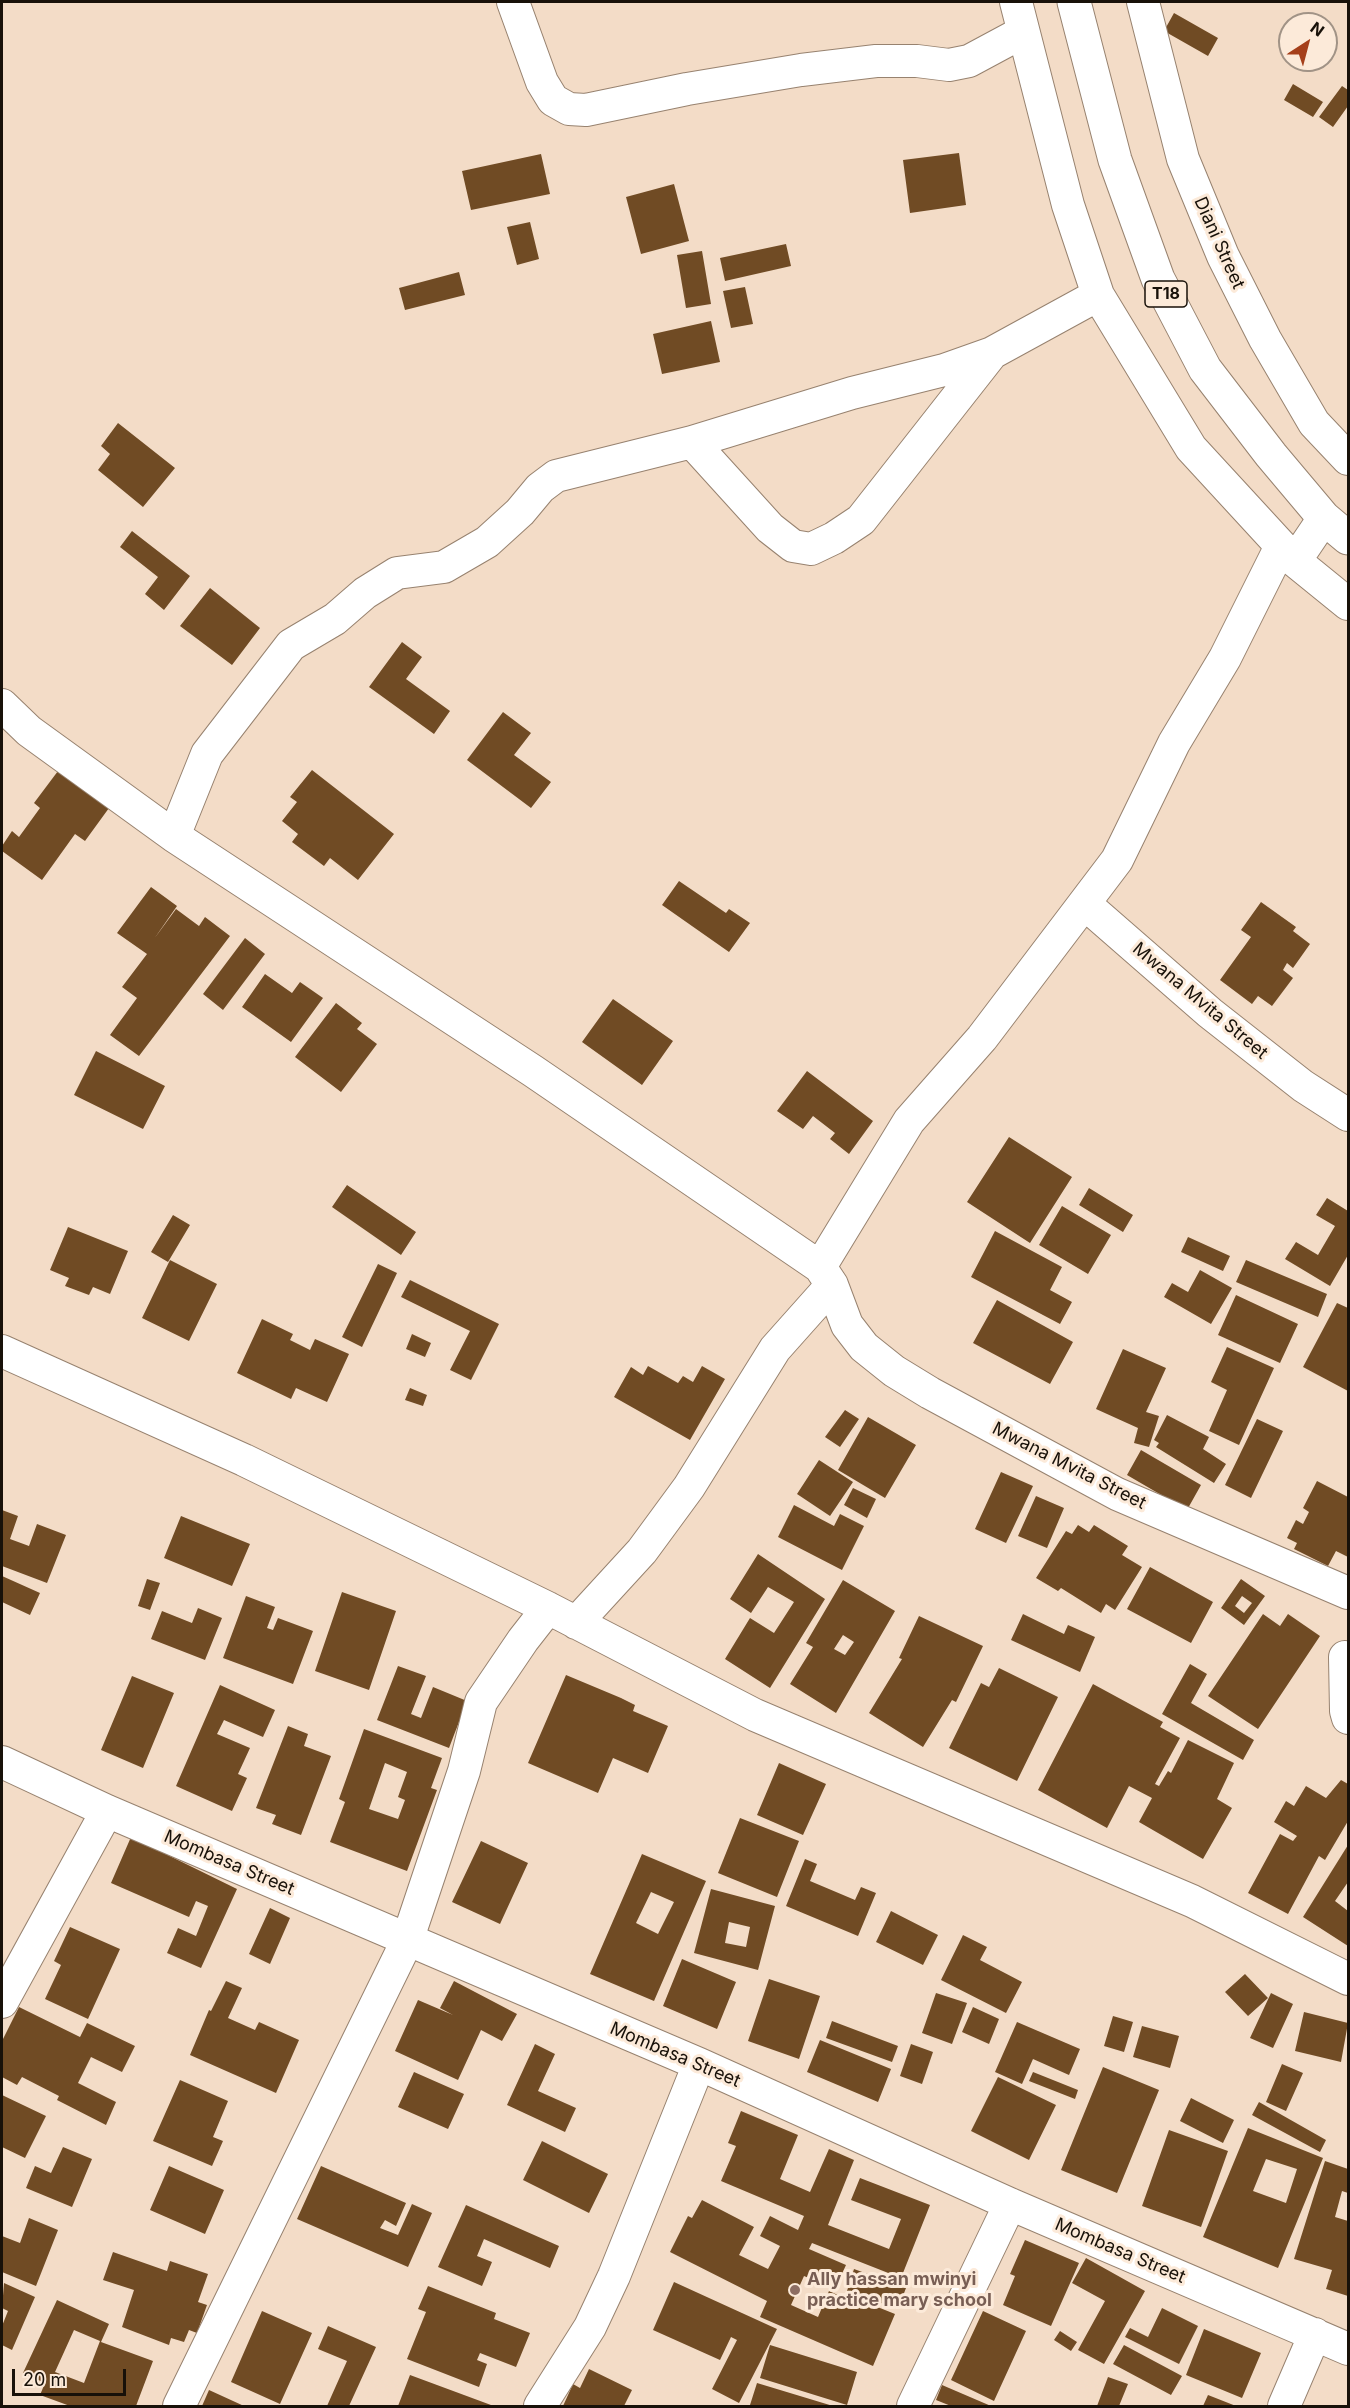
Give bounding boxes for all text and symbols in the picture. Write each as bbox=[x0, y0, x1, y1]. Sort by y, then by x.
north arrow bbox=[1278, 12, 1338, 72]
text: N bbox=[1307, 17, 1328, 41]
street label: Diani Street bbox=[1189, 194, 1249, 292]
road number: T18 bbox=[1145, 281, 1187, 307]
street label: Mwana Mvita Street bbox=[1128, 938, 1272, 1064]
street label: Mwana Mvita Street bbox=[989, 1418, 1149, 1514]
street label: Mombasa Street bbox=[161, 1826, 297, 1900]
street label: Mombasa Street bbox=[607, 2018, 743, 2092]
street label: Mombasa Street bbox=[1052, 2214, 1188, 2288]
place label: Ally hassan mwinyi practice mary school bbox=[807, 2269, 992, 2312]
marker: Ally hassan mwinyi practice mary school bbox=[788, 2283, 802, 2297]
scale bar bbox=[15, 2357, 129, 2395]
text: 20 m bbox=[23, 2369, 66, 2390]

